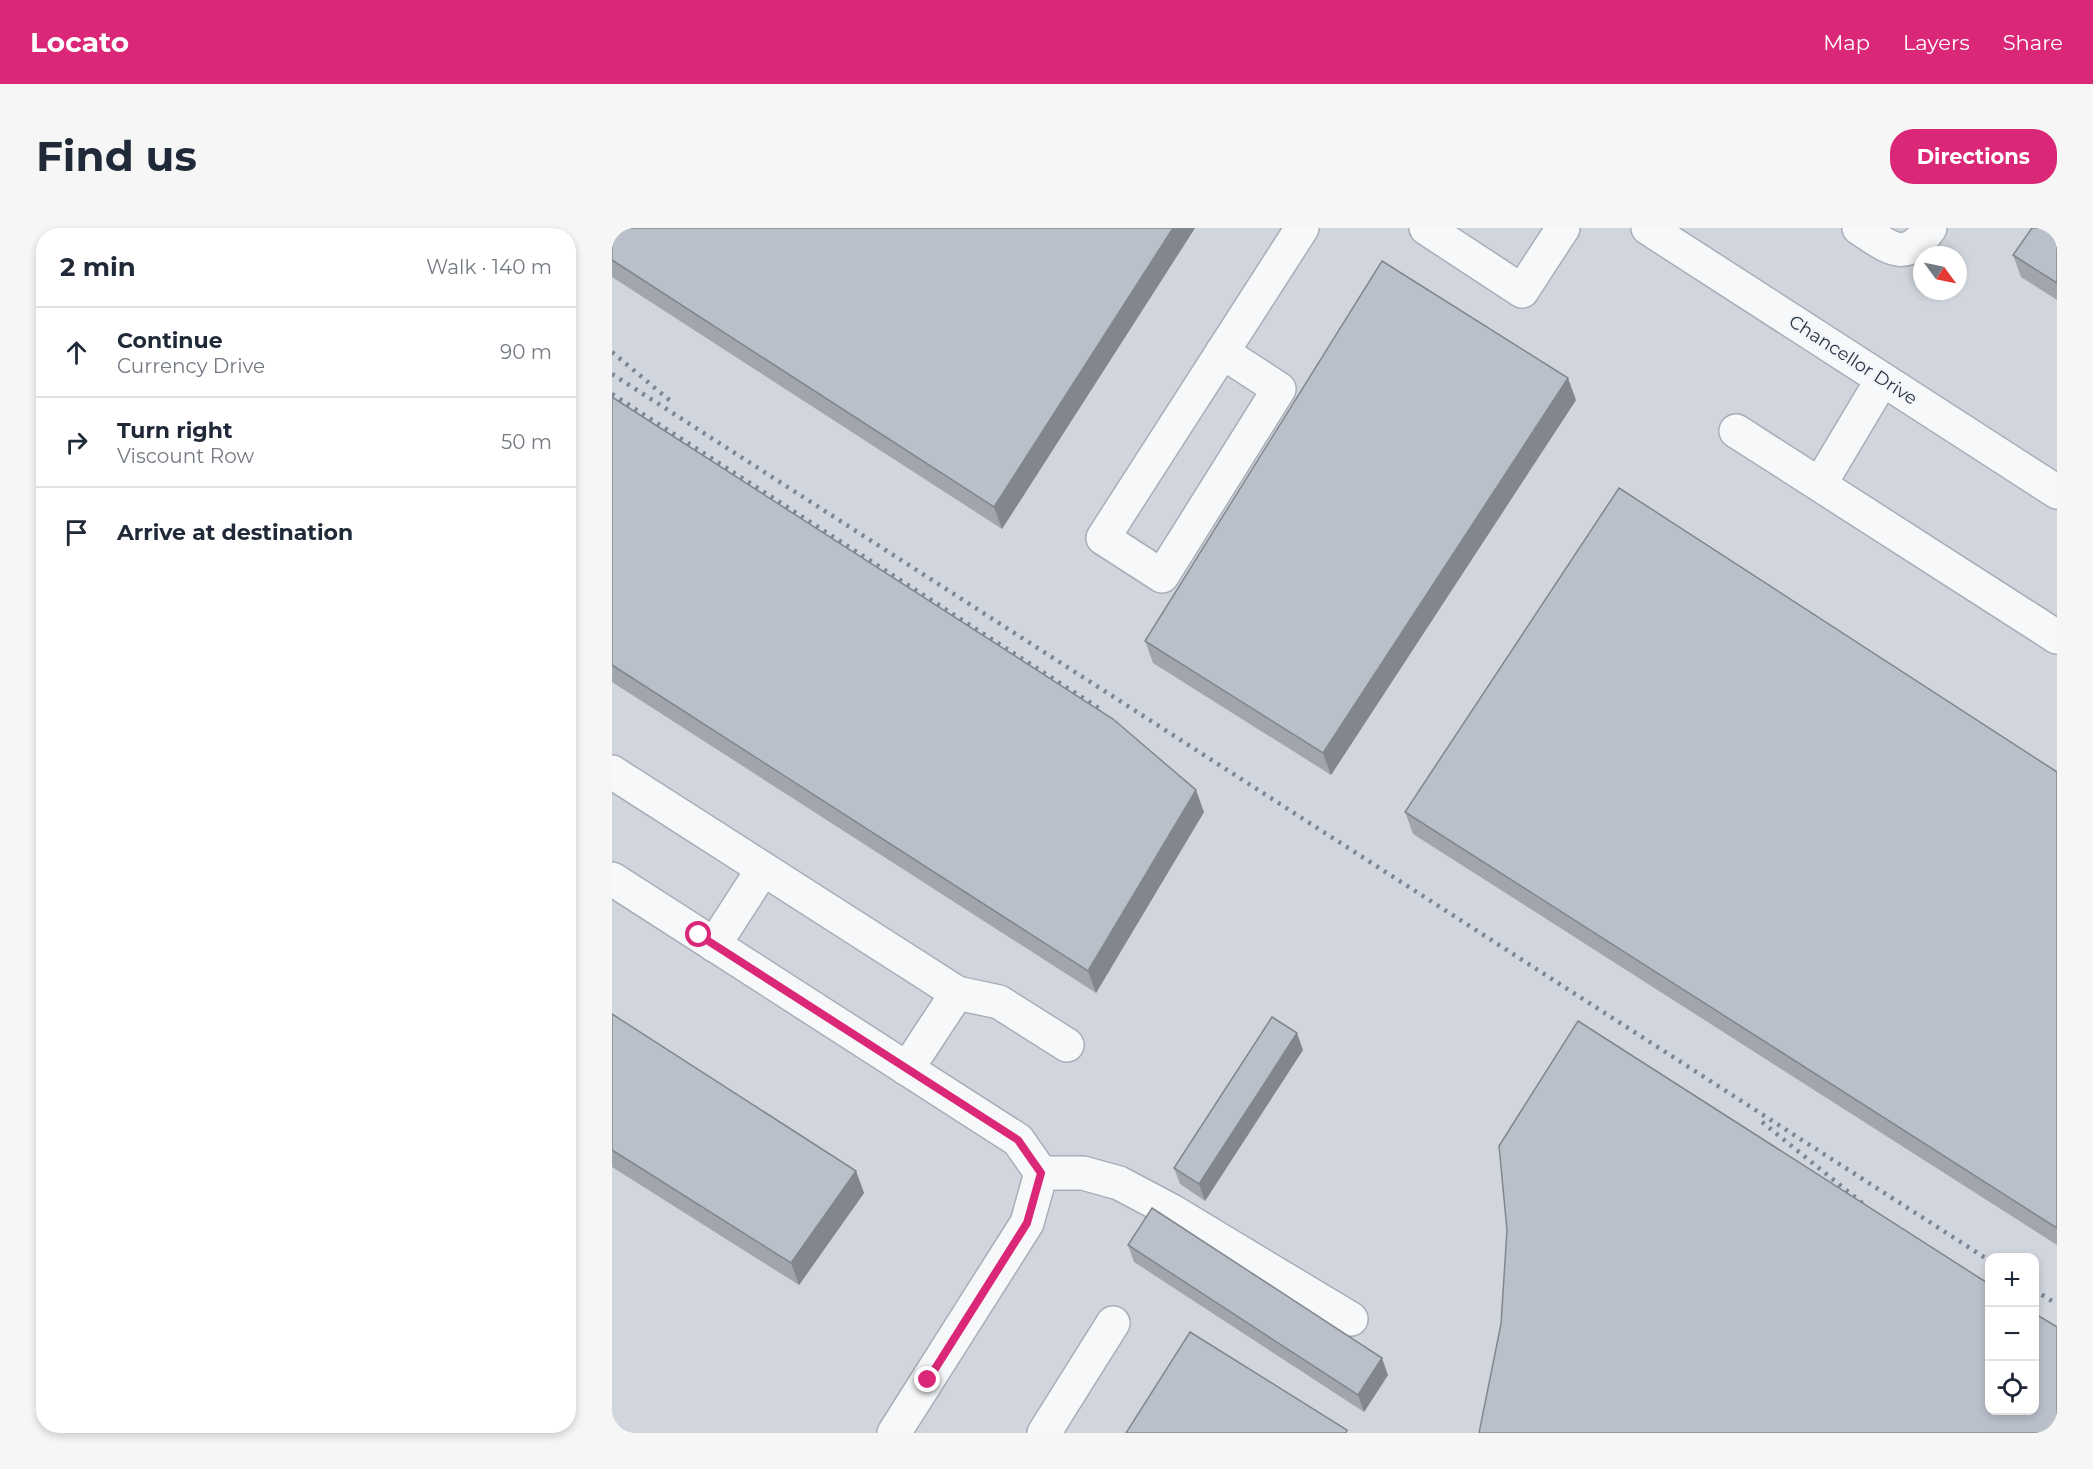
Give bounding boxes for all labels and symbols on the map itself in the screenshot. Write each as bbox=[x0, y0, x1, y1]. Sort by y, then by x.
north arrow bbox=[1913, 246, 1967, 300]
street label: Chancellor Drive bbox=[1785, 310, 1921, 410]
route start bbox=[685, 921, 711, 947]
route end bbox=[914, 1366, 940, 1392]

